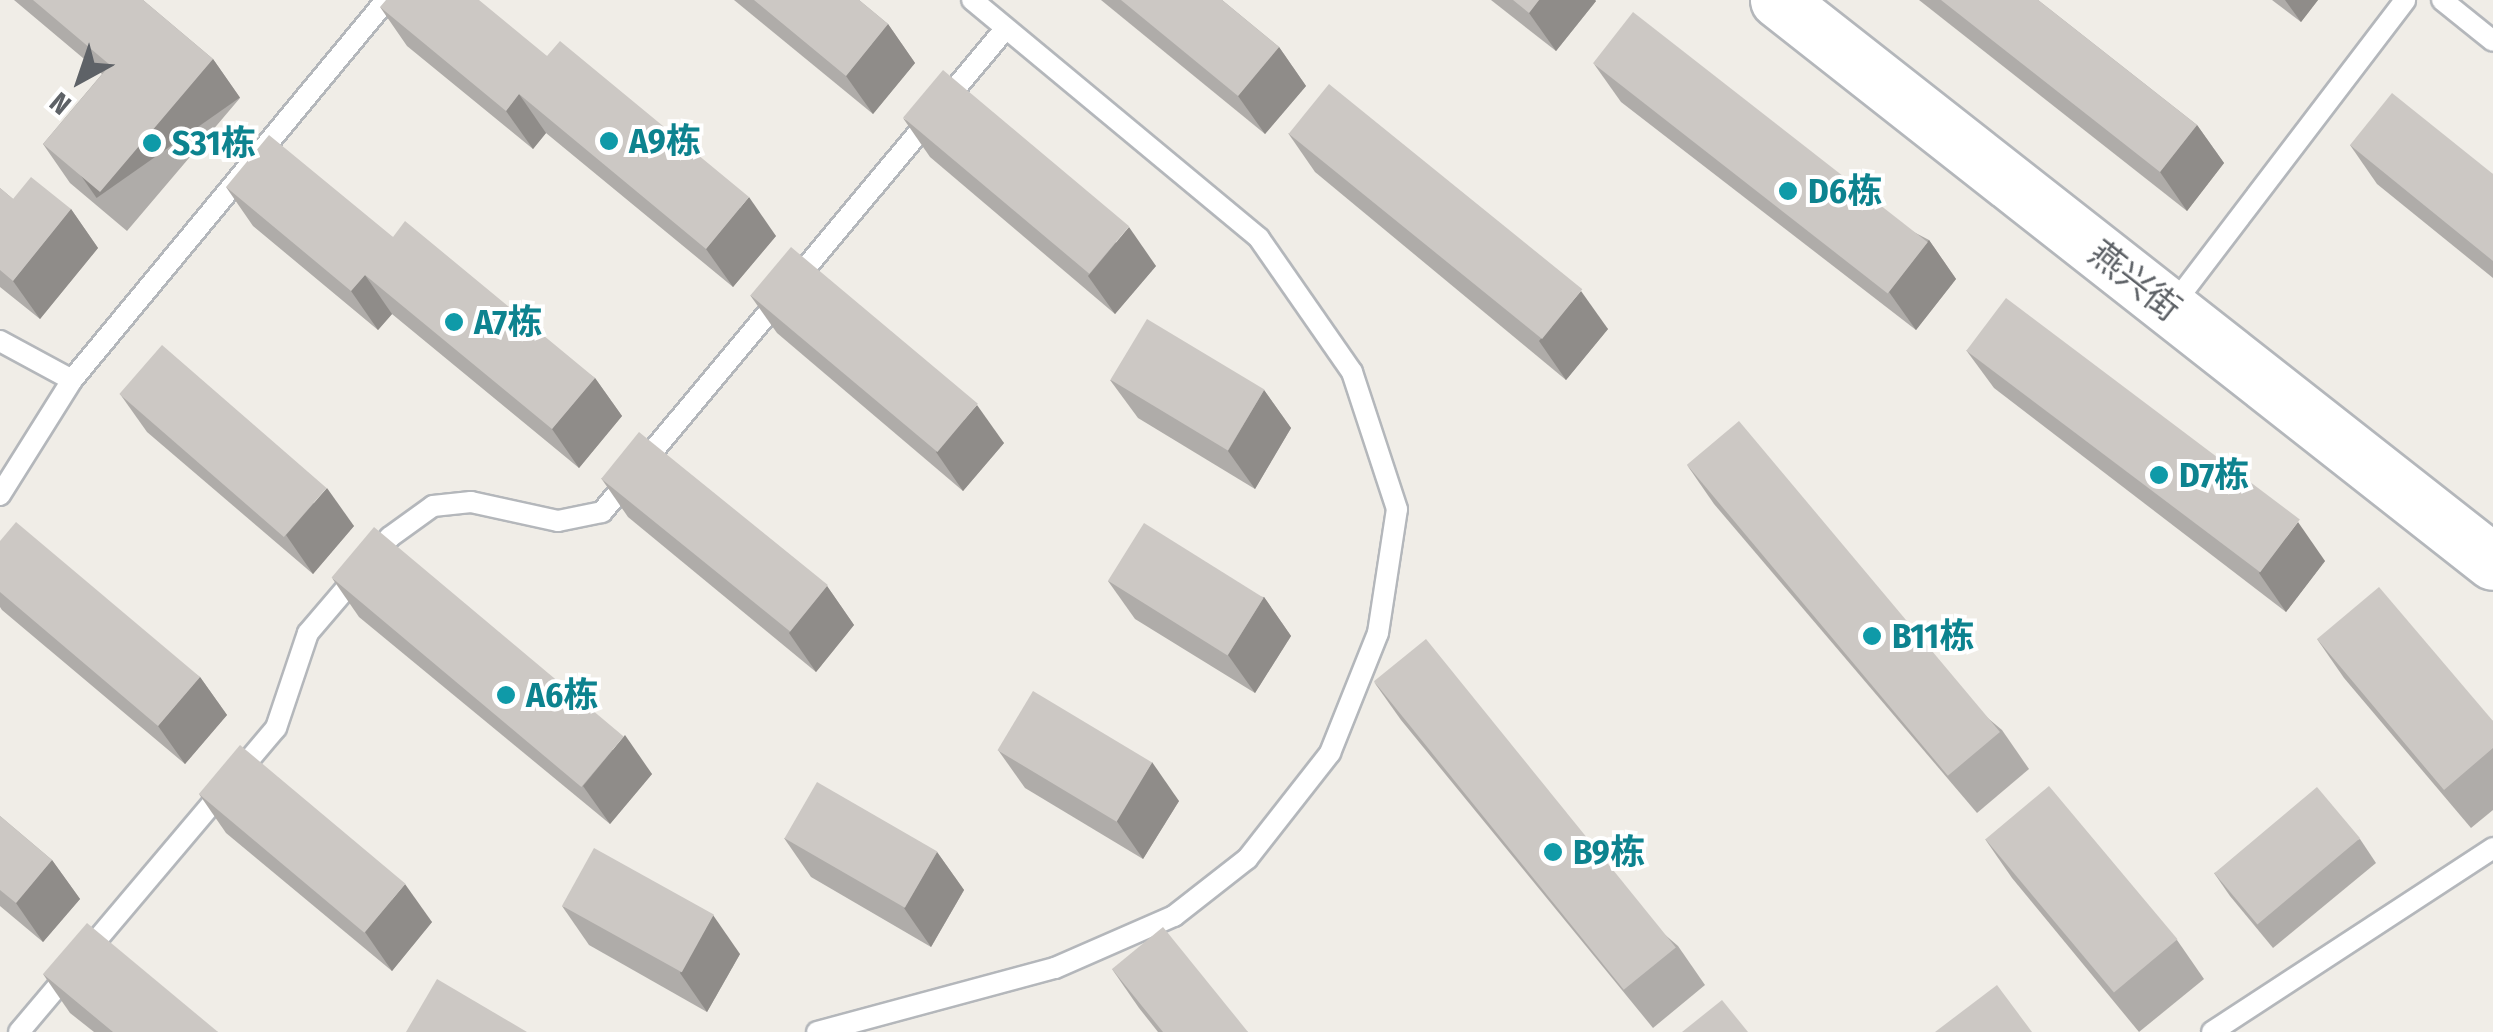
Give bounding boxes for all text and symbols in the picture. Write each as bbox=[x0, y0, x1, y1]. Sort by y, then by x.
north arrow bbox=[30, 30, 130, 130]
text: N bbox=[43, 85, 77, 121]
place label: A9栋 bbox=[629, 120, 701, 162]
place label: S31栋 bbox=[172, 122, 256, 164]
marker: A9栋 bbox=[598, 130, 620, 152]
marker: S31栋 bbox=[141, 132, 163, 154]
place label: D6栋 bbox=[1808, 170, 1882, 212]
marker: D6栋 bbox=[1777, 180, 1799, 202]
street label: 燕兴街 bbox=[2081, 232, 2189, 330]
place label: A7栋 bbox=[474, 301, 542, 343]
marker: A7栋 bbox=[443, 311, 465, 333]
place label: D7栋 bbox=[2179, 454, 2249, 496]
marker: D7栋 bbox=[2148, 464, 2170, 486]
place label: B11栋 bbox=[1892, 615, 1974, 657]
marker: B11栋 bbox=[1861, 625, 1883, 647]
place label: A6栋 bbox=[526, 674, 598, 716]
marker: A6栋 bbox=[495, 684, 517, 706]
place label: B9栋 bbox=[1573, 831, 1645, 873]
marker: B9栋 bbox=[1542, 841, 1564, 863]

